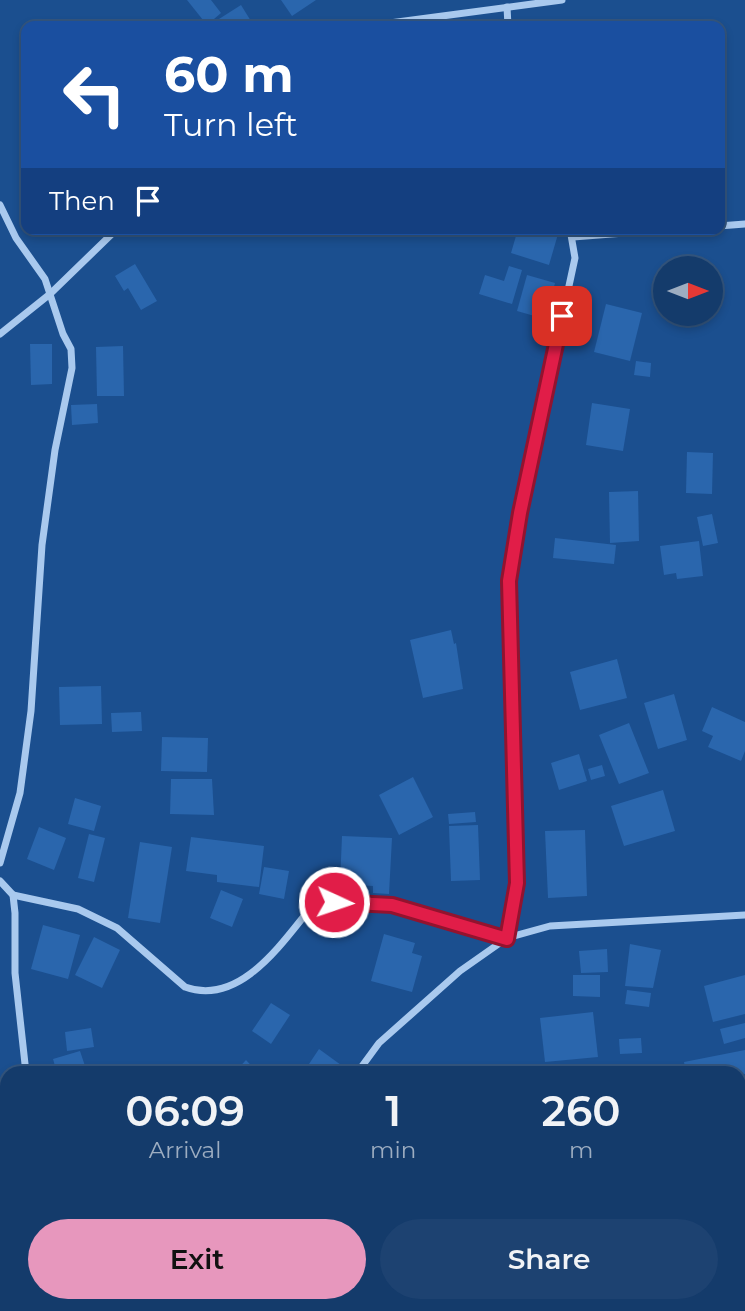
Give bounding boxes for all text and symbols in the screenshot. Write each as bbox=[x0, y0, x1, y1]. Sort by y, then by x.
text: 60 m bbox=[164, 45, 294, 104]
icon: left bbox=[49, 49, 140, 140]
text: Turn left bbox=[164, 105, 298, 144]
icon: arrive bbox=[129, 182, 167, 220]
text: Then bbox=[49, 185, 115, 217]
north arrow bbox=[653, 256, 723, 326]
map controls bbox=[653, 256, 723, 326]
pin bbox=[532, 286, 592, 346]
icon: arrive bbox=[543, 297, 581, 335]
position arrow bbox=[297, 865, 371, 939]
text: 06:09 bbox=[125, 1085, 245, 1137]
text: 1 bbox=[385, 1085, 401, 1137]
text: 260 bbox=[542, 1085, 621, 1137]
text: Arrival bbox=[149, 1136, 221, 1164]
text: min bbox=[370, 1136, 416, 1164]
text: m bbox=[569, 1136, 593, 1164]
button: Exit bbox=[28, 1219, 366, 1299]
button: Share bbox=[380, 1219, 718, 1299]

